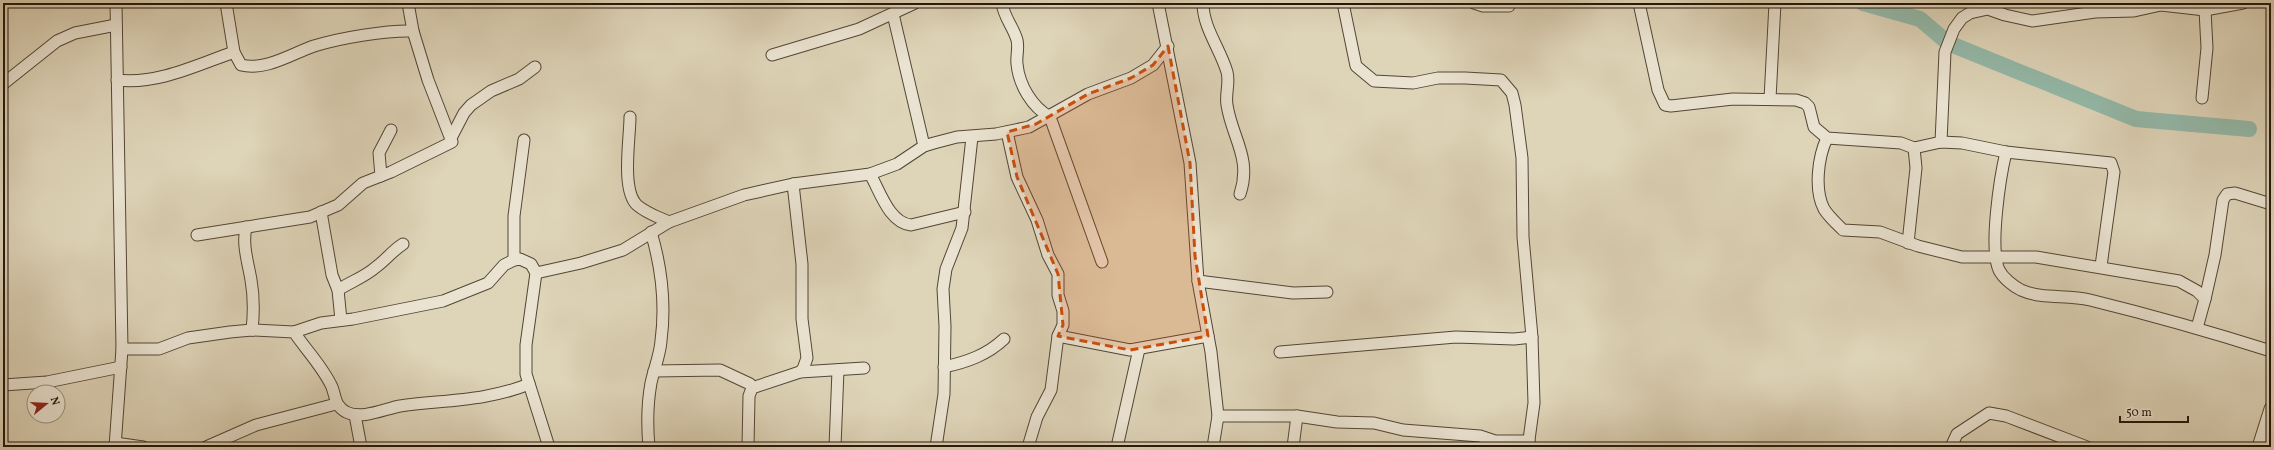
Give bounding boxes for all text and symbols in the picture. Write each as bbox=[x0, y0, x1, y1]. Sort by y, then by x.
north arrow bbox=[26, 384, 66, 424]
text: N bbox=[46, 395, 62, 407]
scale bar bbox=[2120, 398, 2188, 424]
text: 50 m bbox=[2126, 405, 2152, 421]

